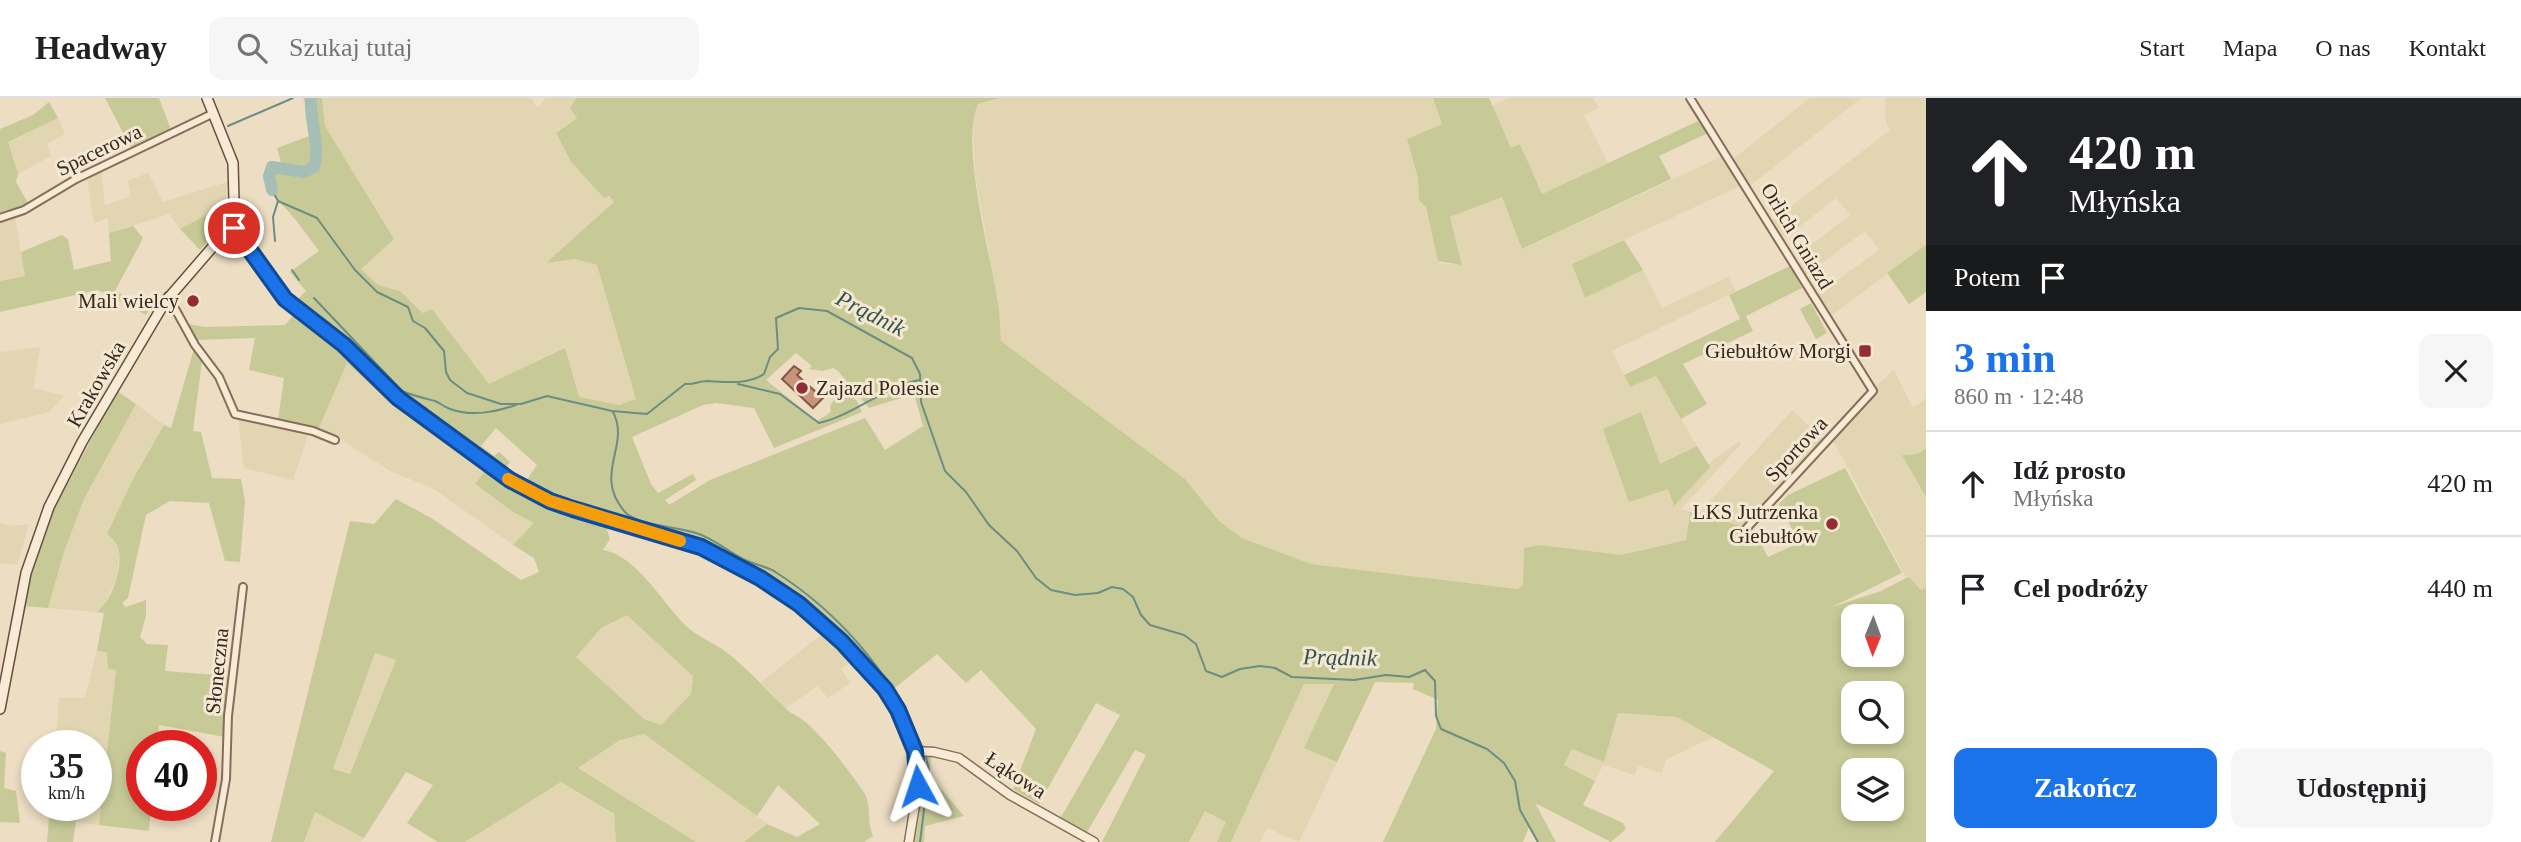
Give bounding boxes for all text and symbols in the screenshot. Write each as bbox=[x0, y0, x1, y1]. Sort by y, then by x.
search box bbox=[209, 17, 699, 80]
icon: search bbox=[233, 29, 271, 67]
text: Headway bbox=[35, 30, 167, 66]
text: Szukaj tutaj bbox=[289, 33, 412, 62]
text: Start bbox=[2139, 35, 2185, 61]
text: Mapa bbox=[2223, 35, 2277, 61]
text: O nas bbox=[2315, 35, 2371, 61]
text: Kontakt bbox=[2409, 35, 2486, 61]
street label: Spacerowa bbox=[52, 119, 146, 181]
text: 420 m bbox=[2069, 125, 2196, 180]
icon: ahead bbox=[1954, 126, 2045, 217]
street label: Orlich Gniazd bbox=[1756, 179, 1838, 294]
text: Młyńska bbox=[2069, 183, 2181, 219]
pin bbox=[204, 198, 264, 258]
icon: arrive bbox=[215, 209, 253, 247]
icon: arrive bbox=[2034, 259, 2072, 297]
text: Potem bbox=[1954, 263, 2020, 292]
water label: Prądnik bbox=[831, 285, 910, 342]
place label: Mali wielcy bbox=[78, 289, 179, 313]
marker: Mali wielcy bbox=[185, 293, 201, 309]
button: close bbox=[2419, 334, 2493, 408]
text: 3 min bbox=[1954, 335, 2056, 381]
street label: Krakowska bbox=[62, 336, 131, 431]
place label: Giebułtów Morgi bbox=[1705, 339, 1851, 363]
marker: Giebułtów Morgi bbox=[1857, 343, 1873, 359]
place label: Zajazd Polesie bbox=[816, 376, 939, 400]
marker: Zajazd Polesie bbox=[794, 380, 810, 396]
text: 860 m · 12:48 bbox=[1954, 384, 2084, 409]
street label: Sportowa bbox=[1760, 411, 1833, 487]
text: Idź prosto bbox=[2013, 456, 2126, 485]
icon: ahead bbox=[1954, 465, 1992, 503]
text: 420 m bbox=[2427, 469, 2493, 498]
text: Młyńska bbox=[2013, 486, 2094, 511]
place label: LKS Jutrzenka Giebułtów bbox=[1693, 500, 1819, 548]
marker: LKS Jutrzenka Giebułtów bbox=[1824, 516, 1840, 532]
icon: arrive bbox=[1954, 570, 1992, 608]
text: Cel podróży bbox=[2013, 574, 2148, 603]
text: 440 m bbox=[2427, 574, 2493, 603]
north arrow bbox=[1841, 604, 1904, 667]
map controls bbox=[1841, 604, 1904, 821]
street label: Słoneczna bbox=[201, 626, 234, 715]
water label: Prądnik bbox=[1302, 644, 1378, 671]
button: search bbox=[1841, 681, 1904, 744]
speed limit sign: 40 bbox=[126, 730, 217, 821]
text: 35 bbox=[49, 747, 84, 786]
street label: Łąkowa bbox=[981, 747, 1051, 804]
button: Zakończ bbox=[1954, 748, 2217, 828]
button: Udostępnij bbox=[2231, 748, 2493, 828]
position arrow bbox=[881, 749, 955, 823]
button: layers bbox=[1841, 758, 1904, 821]
text: km/h bbox=[48, 783, 85, 803]

